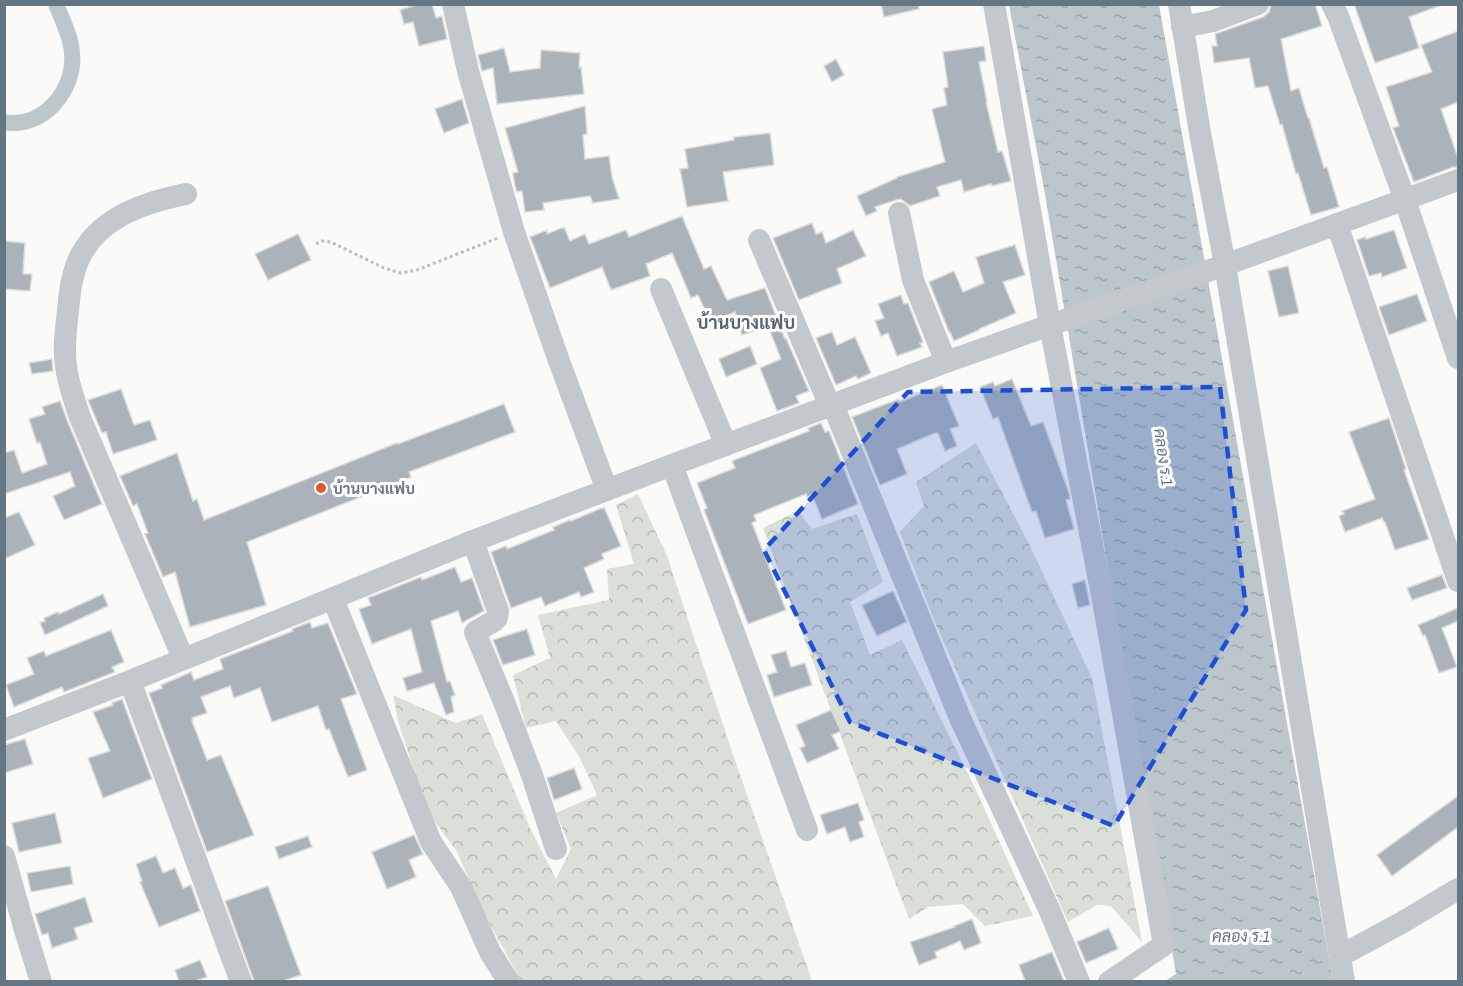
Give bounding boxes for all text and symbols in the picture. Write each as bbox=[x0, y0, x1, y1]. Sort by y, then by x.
district label: บ้านบางแฟบ bbox=[697, 310, 795, 335]
water label: คลอง ร.1 bbox=[1149, 427, 1179, 487]
place label: บ้านบางแฟบ bbox=[333, 478, 415, 499]
marker: บ้านบางแฟบ bbox=[314, 481, 328, 495]
water label: คลอง ร.1 bbox=[1212, 925, 1270, 947]

